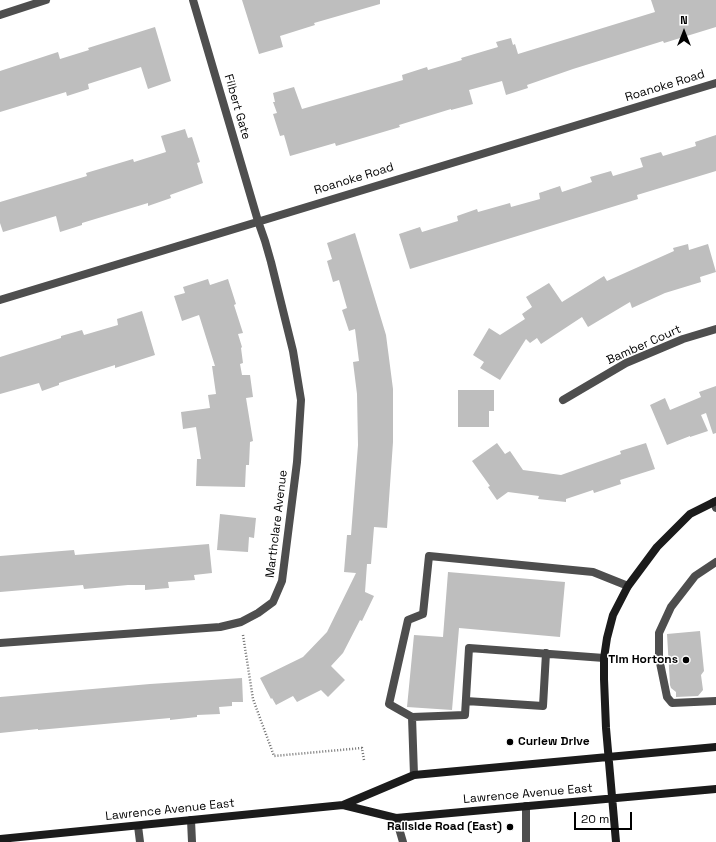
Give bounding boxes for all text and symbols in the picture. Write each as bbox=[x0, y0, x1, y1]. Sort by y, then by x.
north arrow bbox=[664, 12, 704, 52]
text: N bbox=[680, 13, 688, 27]
street label: Roanoke Road bbox=[623, 67, 707, 105]
street label: Filbert Gate bbox=[221, 73, 253, 141]
street label: Roanoke Road bbox=[312, 160, 396, 198]
street label: Bamber Court bbox=[604, 322, 684, 368]
street label: Marthclare Avenue bbox=[263, 469, 291, 579]
place label: Tim Hortons bbox=[608, 653, 678, 667]
marker: Tim Hortons bbox=[681, 655, 691, 665]
place label: Curlew Drive bbox=[518, 735, 590, 749]
marker: Curlew Drive bbox=[505, 737, 515, 747]
street label: Lawrence Avenue East bbox=[463, 781, 593, 807]
street label: Lawrence Avenue East bbox=[105, 796, 235, 824]
scale bar bbox=[576, 804, 634, 830]
text: 20 m bbox=[581, 811, 609, 827]
place label: Railside Road (East) bbox=[387, 820, 502, 834]
marker: Railside Road (East) bbox=[505, 822, 515, 832]

